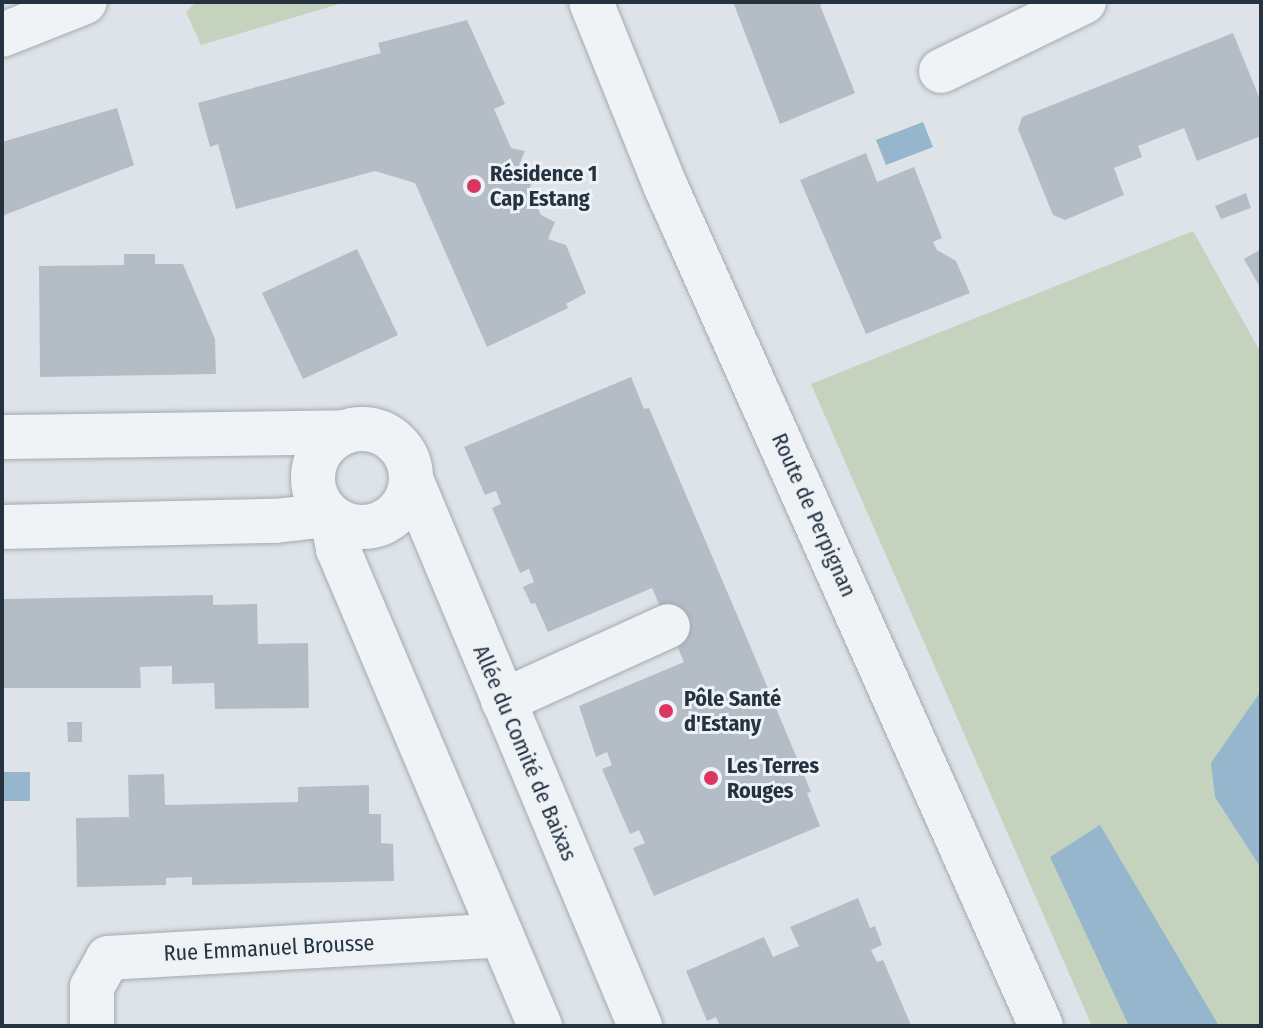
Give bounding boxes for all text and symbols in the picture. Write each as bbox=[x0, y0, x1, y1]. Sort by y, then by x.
place label: Résidence 1 Cap Estang bbox=[490, 160, 597, 212]
marker: Résidence 1 Cap Estang bbox=[465, 177, 483, 195]
street label: Route de Perpignan bbox=[766, 429, 862, 601]
street label: Allée du Comité de Baixas bbox=[468, 641, 582, 865]
place label: Pôle Santé d'Estany bbox=[684, 685, 781, 736]
marker: Pôle Santé d'Estany bbox=[655, 700, 677, 722]
place label: Les Terres Rouges bbox=[727, 752, 819, 804]
marker: Les Terres Rouges bbox=[702, 769, 720, 787]
street label: Rue Emmanuel Brousse bbox=[163, 929, 375, 967]

